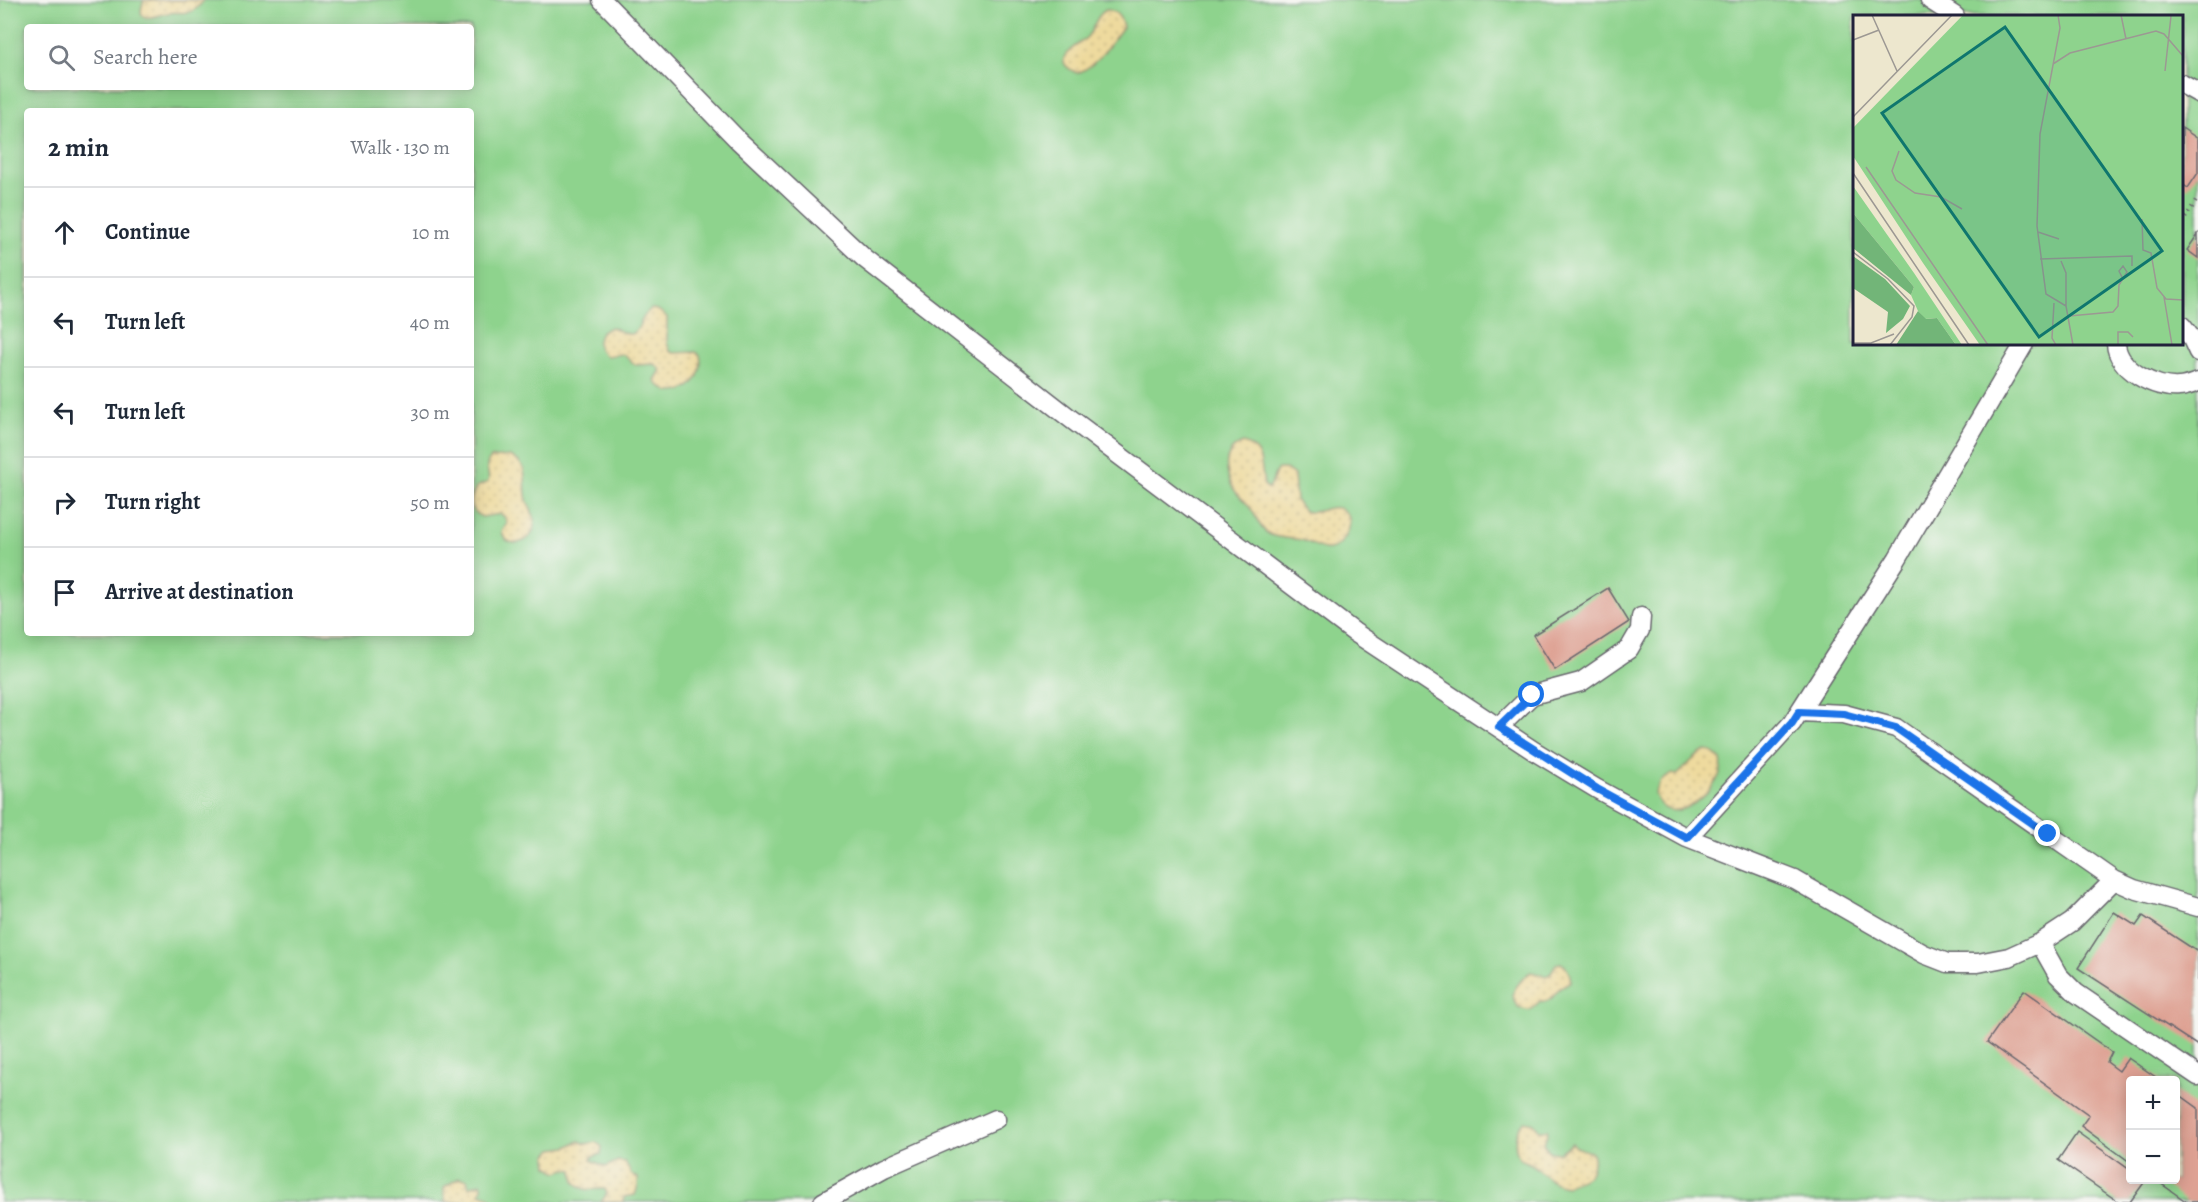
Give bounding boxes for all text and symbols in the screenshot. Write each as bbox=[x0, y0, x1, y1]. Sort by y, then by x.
inset map bbox=[1853, 15, 2183, 345]
search box bbox=[24, 24, 474, 90]
icon: search bbox=[45, 41, 78, 74]
text: Search here bbox=[93, 42, 198, 72]
text: 2 min bbox=[48, 130, 109, 165]
text: Walk · 130 m bbox=[351, 134, 450, 161]
icon: ahead bbox=[48, 216, 81, 249]
text: Continue bbox=[105, 217, 190, 247]
text: 10 m bbox=[412, 219, 450, 246]
icon: left bbox=[48, 306, 81, 339]
text: Turn left bbox=[105, 307, 185, 337]
text: 40 m bbox=[410, 309, 450, 336]
icon: left bbox=[48, 396, 81, 429]
text: Turn left bbox=[105, 397, 185, 427]
text: 30 m bbox=[410, 399, 450, 426]
icon: right bbox=[48, 486, 81, 519]
text: Turn right bbox=[105, 487, 201, 517]
text: 50 m bbox=[410, 489, 450, 516]
icon: arrive bbox=[48, 576, 81, 609]
text: Arrive at destination bbox=[105, 577, 294, 607]
route start bbox=[1518, 681, 1544, 707]
route end bbox=[2034, 820, 2060, 846]
map controls bbox=[2126, 1076, 2180, 1184]
button: + bbox=[2126, 1076, 2180, 1130]
button: − bbox=[2126, 1130, 2180, 1184]

